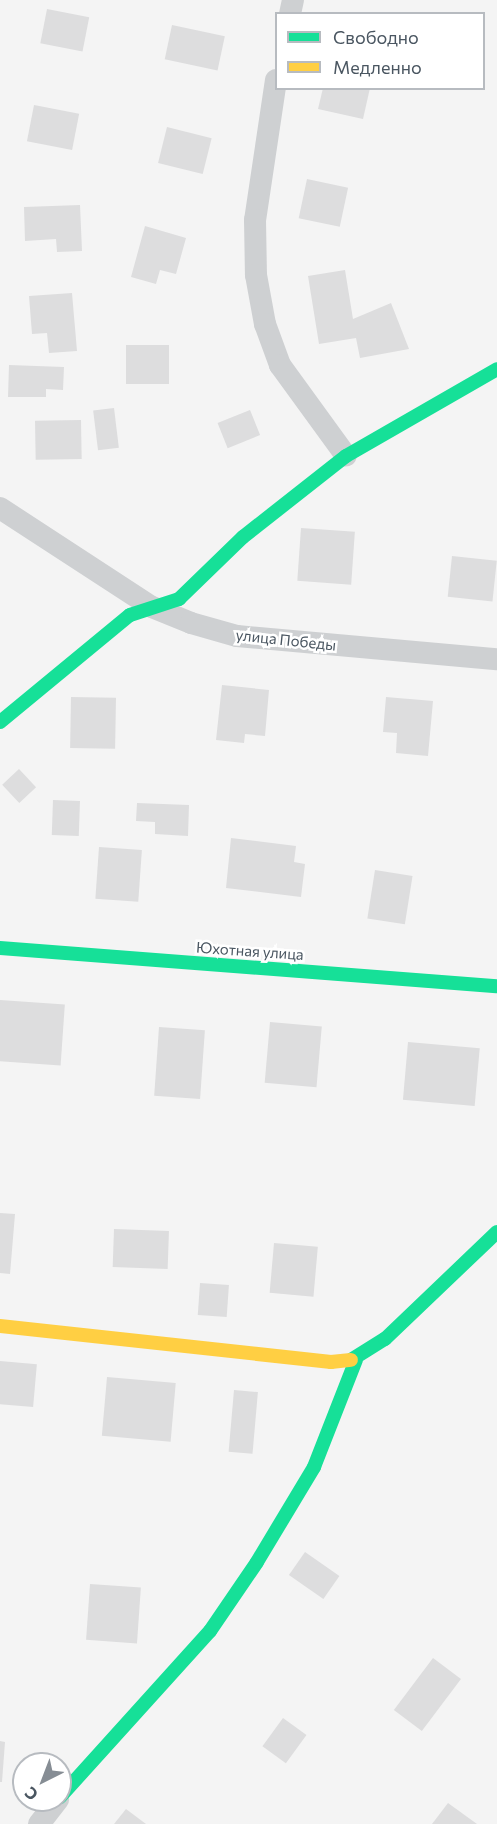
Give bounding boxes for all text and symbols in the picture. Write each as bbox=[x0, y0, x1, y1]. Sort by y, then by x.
legend bbox=[275, 12, 485, 90]
text: Свободно bbox=[333, 26, 419, 48]
text: Медленно bbox=[333, 56, 422, 78]
street label: улица Победы bbox=[235, 626, 337, 654]
street label: Юхотная улица bbox=[196, 938, 304, 964]
north arrow bbox=[12, 1752, 72, 1812]
text: С bbox=[21, 1784, 41, 1805]

